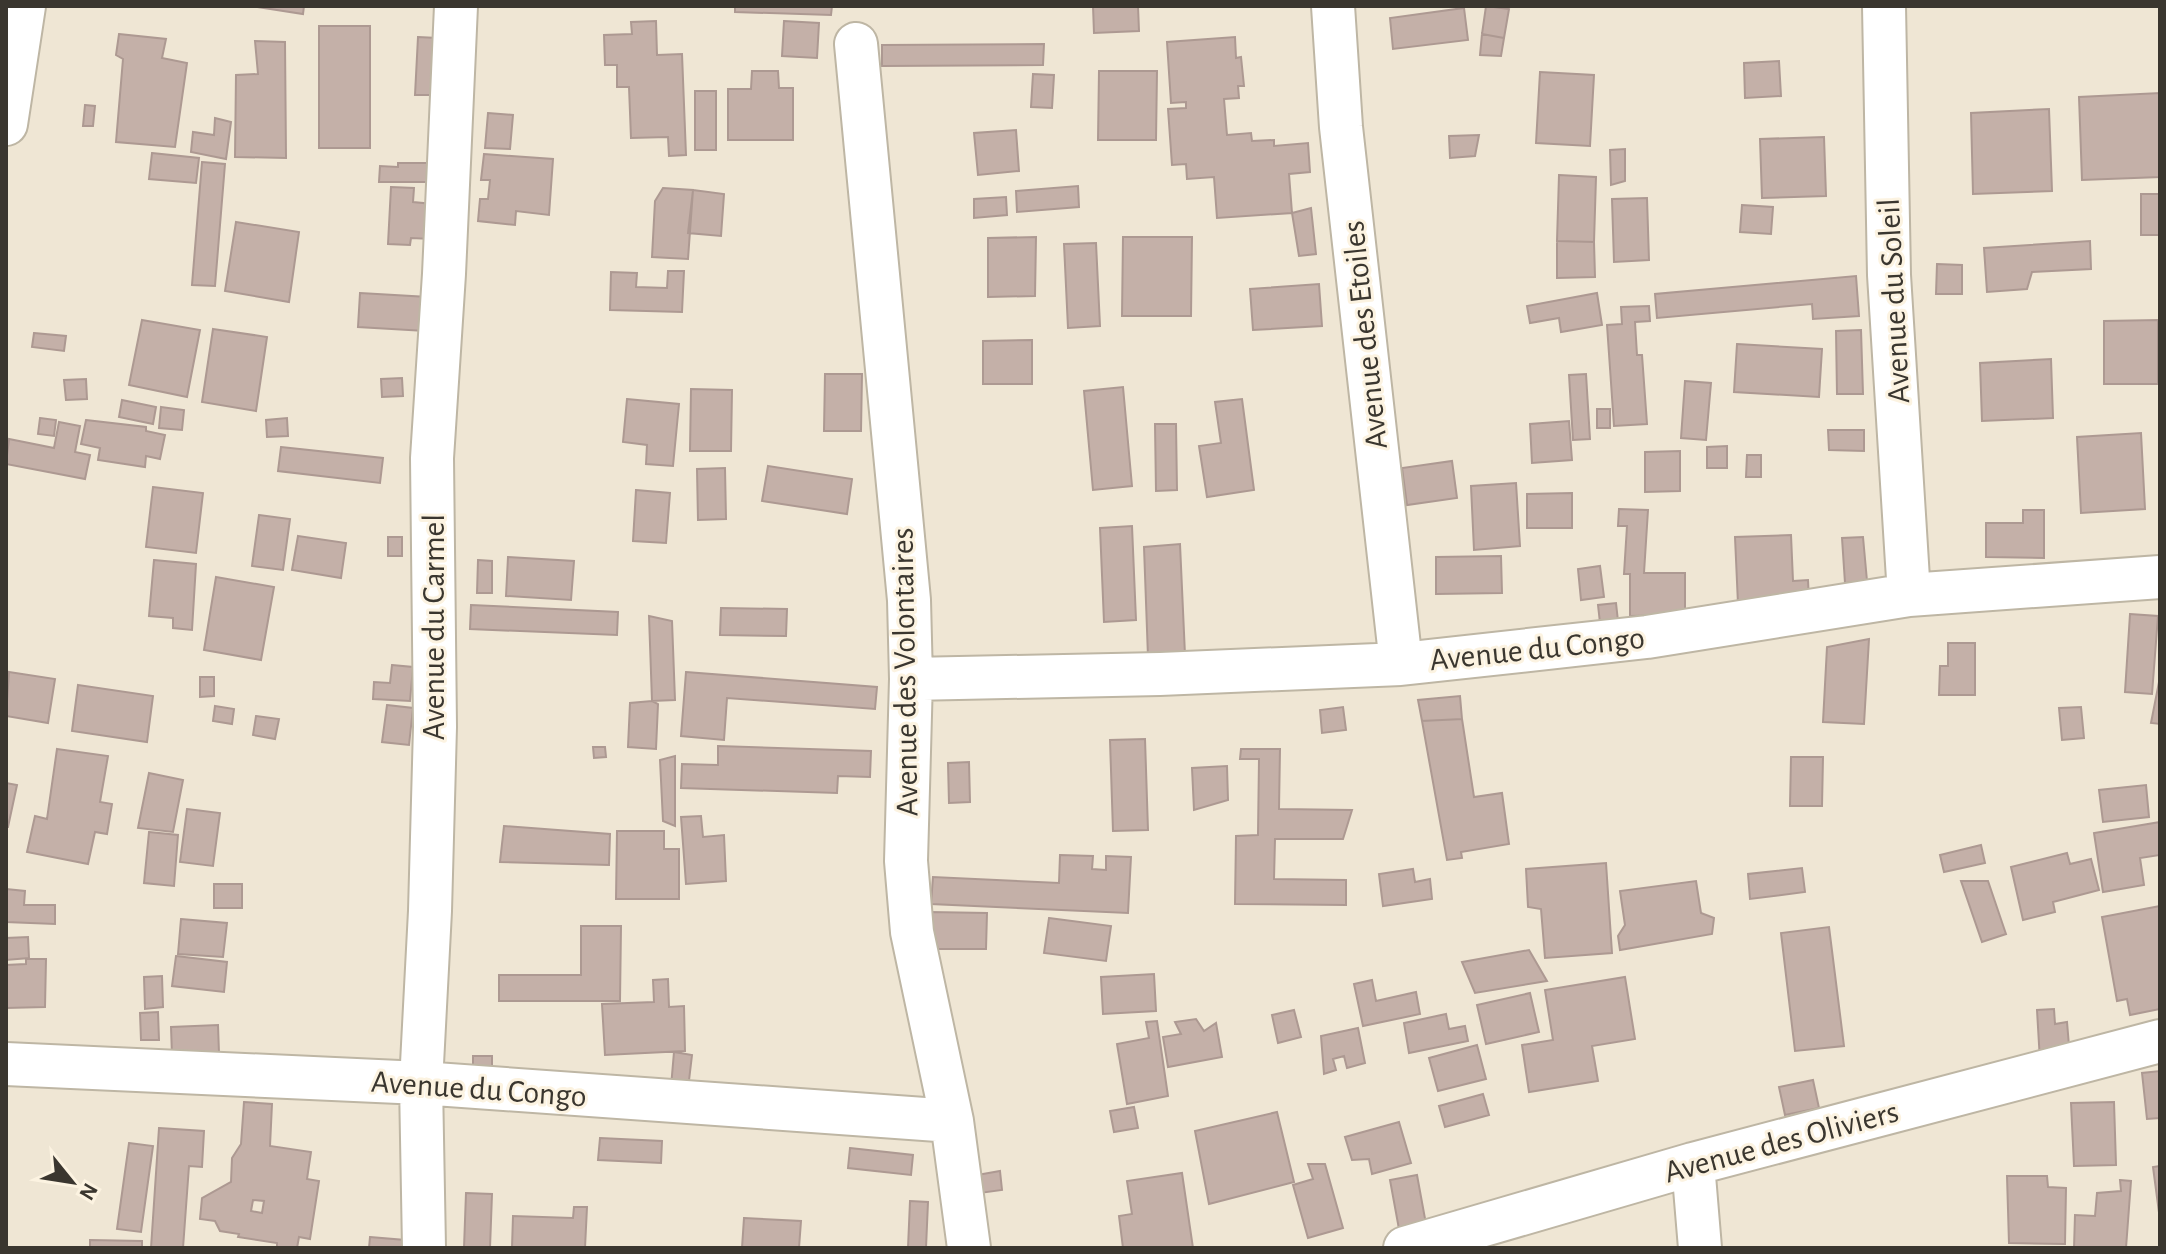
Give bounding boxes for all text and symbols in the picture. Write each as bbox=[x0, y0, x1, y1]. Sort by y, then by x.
street label: Avenue du Soleil bbox=[1873, 198, 1915, 404]
street label: Avenue des Etoiles bbox=[1337, 219, 1393, 451]
street label: Avenue du Carmel bbox=[418, 514, 450, 740]
street label: Avenue des Volontaires bbox=[886, 527, 924, 817]
street label: Avenue du Congo bbox=[1428, 622, 1646, 676]
street label: Avenue du Congo bbox=[370, 1066, 588, 1112]
street label: Avenue des Oliviers bbox=[1661, 1095, 1902, 1189]
north arrow bbox=[32, 1142, 112, 1222]
text: N bbox=[75, 1179, 102, 1204]

